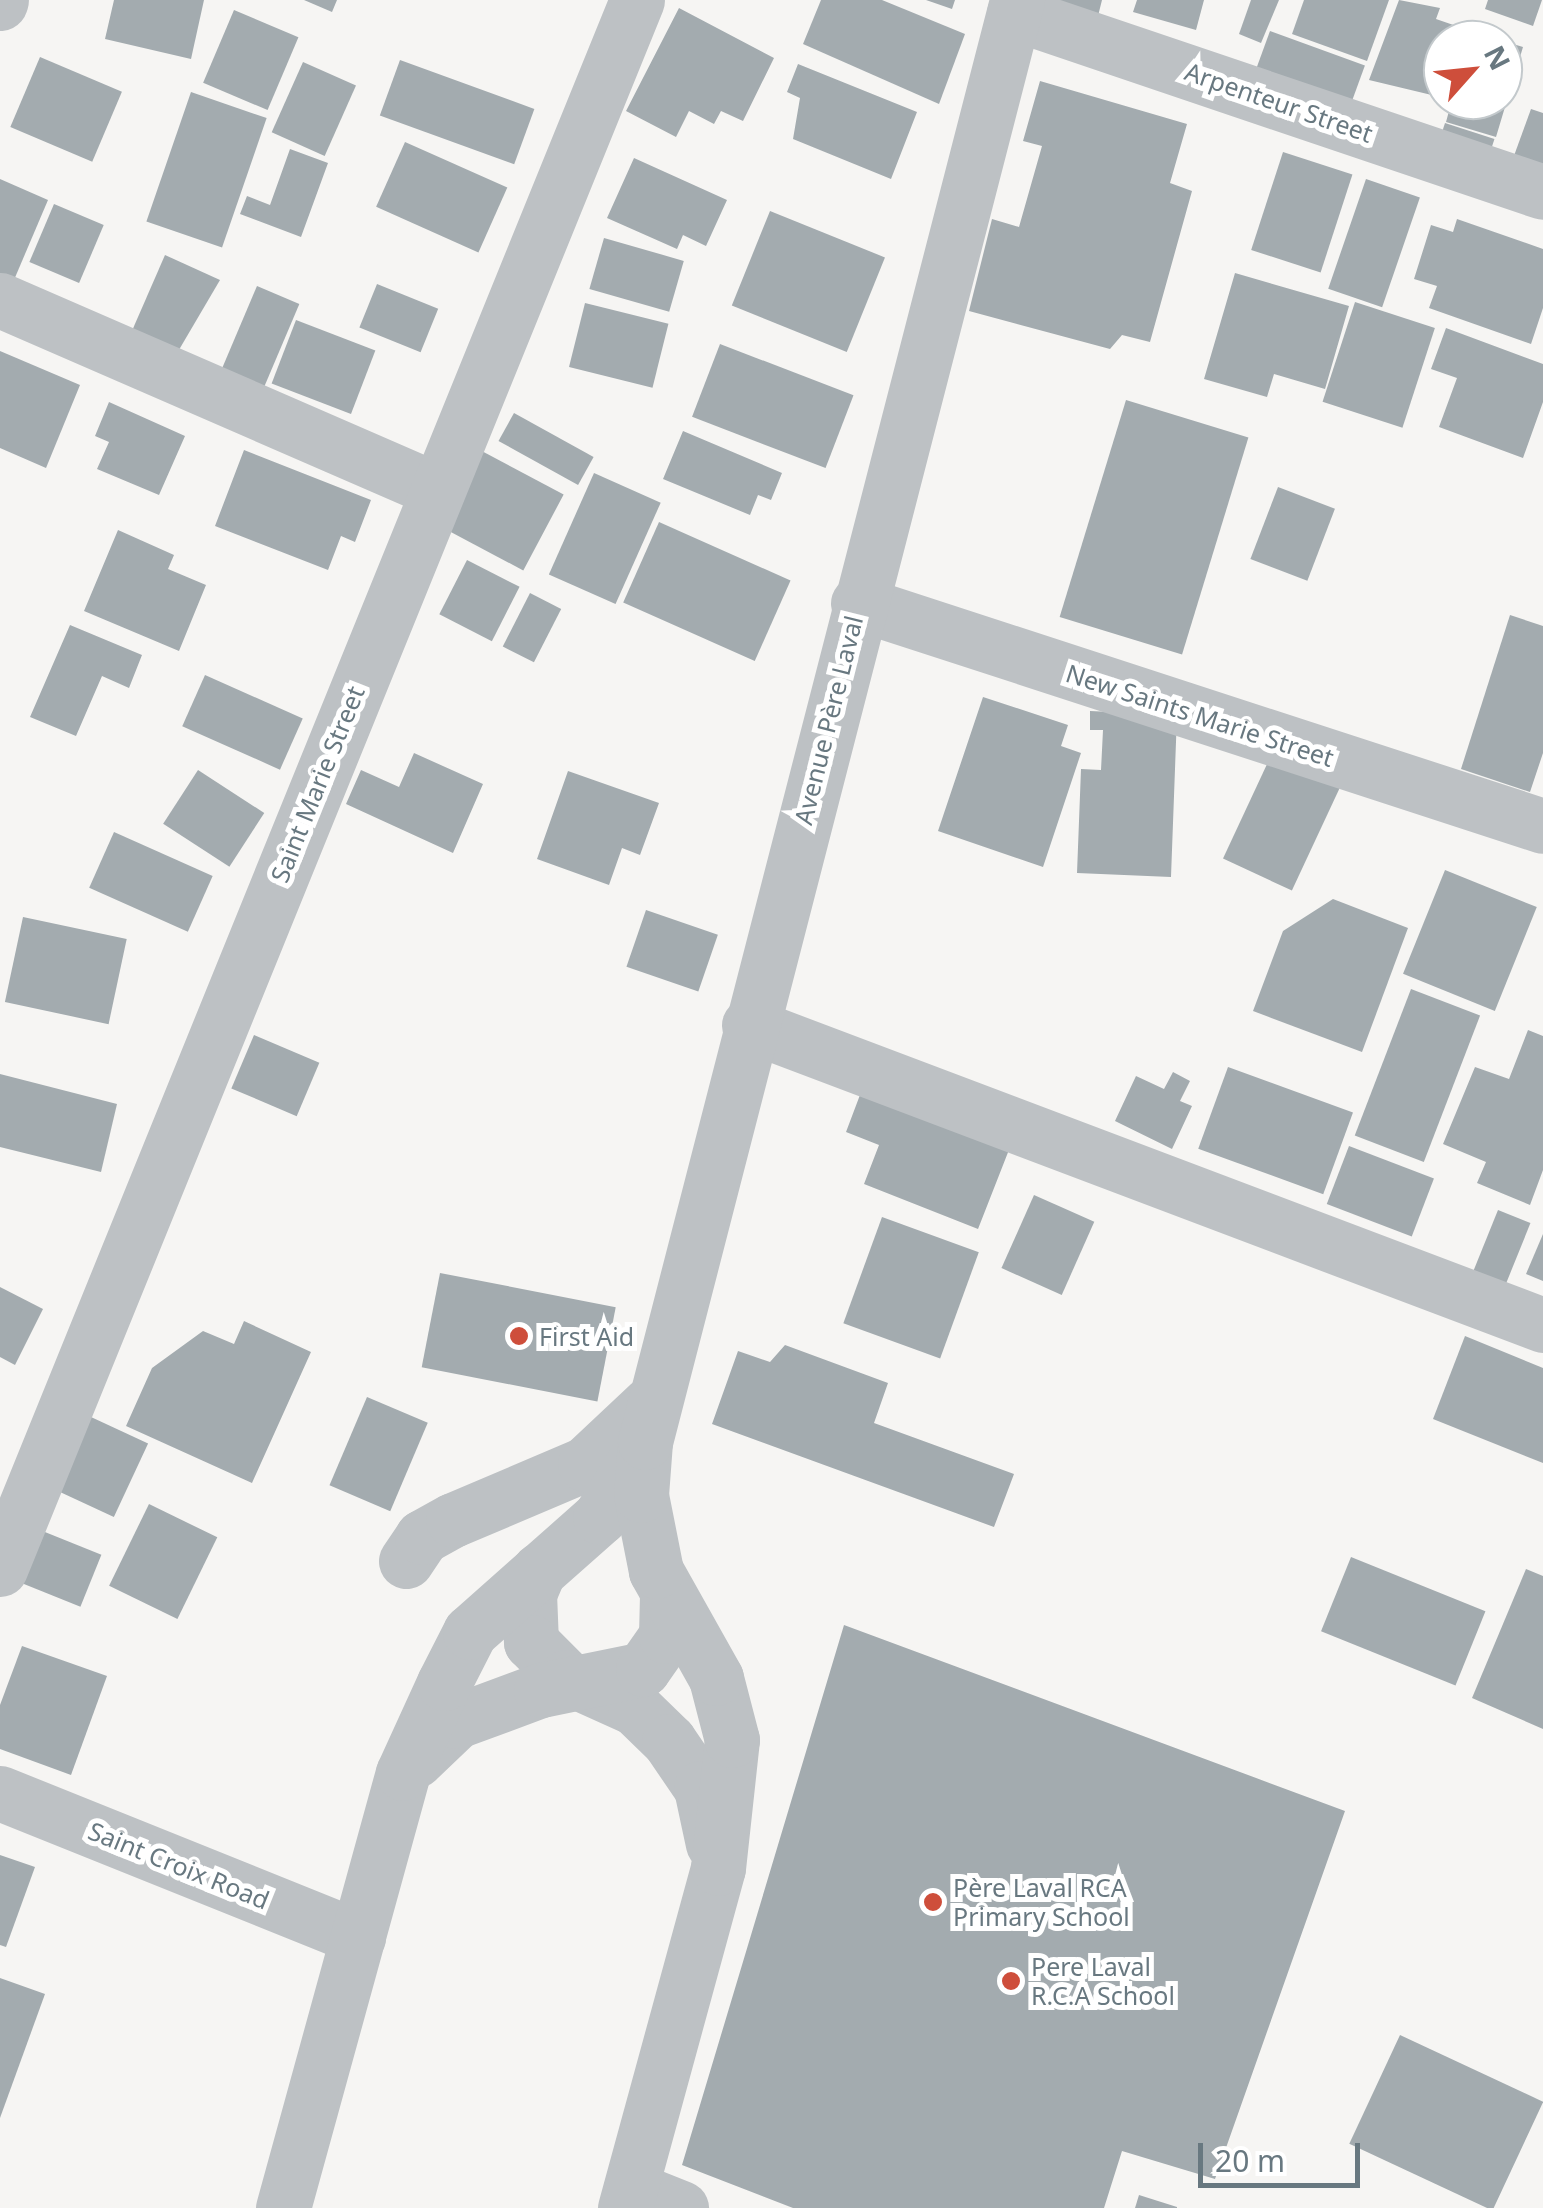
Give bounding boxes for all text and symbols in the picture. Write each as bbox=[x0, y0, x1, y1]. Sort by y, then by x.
north arrow bbox=[1423, 20, 1523, 120]
text: N bbox=[1476, 39, 1520, 76]
street label: Arpenteur Street bbox=[1181, 56, 1377, 148]
street label: Avenue Père Laval bbox=[788, 612, 868, 828]
street label: New Saints Marie Street bbox=[1062, 658, 1338, 772]
street label: Saint Marie Street bbox=[264, 681, 370, 887]
place label: First Aid bbox=[539, 1321, 634, 1351]
marker: First Aid bbox=[508, 1325, 530, 1347]
street label: Saint Croix Road bbox=[84, 1815, 274, 1915]
place label: Père Laval RCA Primary School bbox=[953, 1873, 1130, 1932]
marker: Père Laval RCA Primary School bbox=[922, 1891, 944, 1913]
place label: Pere Laval R.C.A School bbox=[1031, 1952, 1175, 2011]
marker: Pere Laval R.C.A School bbox=[1000, 1970, 1022, 1992]
scale bar bbox=[1203, 2123, 1366, 2185]
text: 20 m bbox=[1215, 2140, 1285, 2181]

